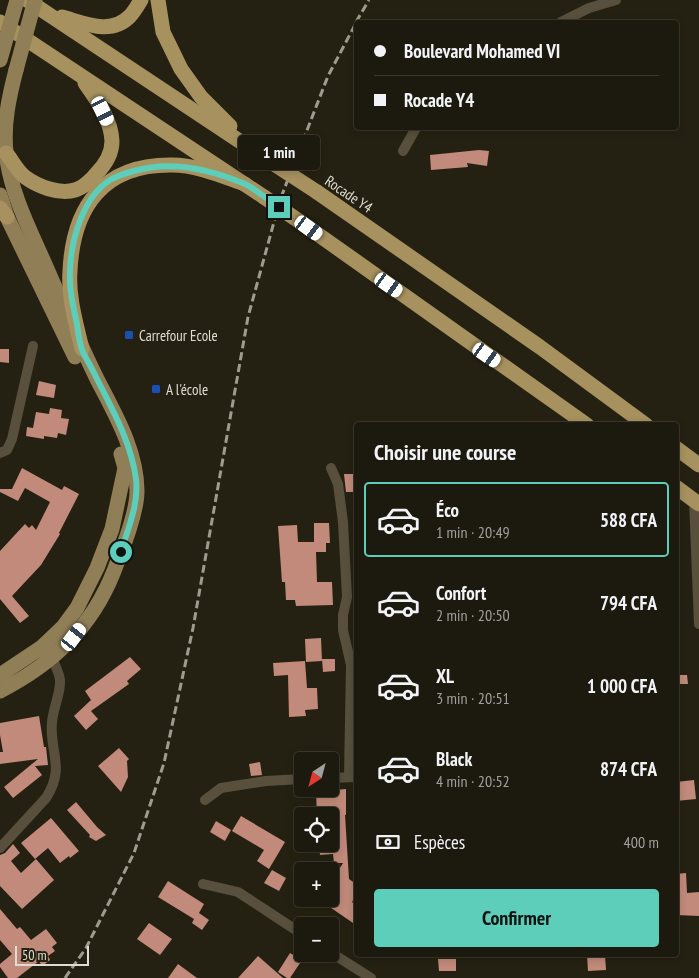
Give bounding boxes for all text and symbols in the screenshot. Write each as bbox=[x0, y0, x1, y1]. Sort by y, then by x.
text: Boulevard Mohamed VI bbox=[404, 39, 560, 63]
text: Rocade Y4 bbox=[404, 88, 474, 112]
car bbox=[89, 94, 116, 128]
callout: 1 min bbox=[238, 134, 320, 170]
text: 1 min bbox=[263, 142, 295, 162]
street label: Rocade Y4 bbox=[321, 171, 377, 217]
route end bbox=[268, 196, 290, 218]
car bbox=[292, 213, 325, 243]
car bbox=[372, 270, 405, 300]
place label: Carrefour Ecole bbox=[139, 326, 218, 345]
marker: Carrefour Ecole bbox=[123, 329, 135, 341]
car bbox=[470, 340, 503, 370]
place label: A l'école bbox=[166, 380, 208, 399]
marker: A l'école bbox=[150, 383, 162, 395]
text: Choisir une course bbox=[374, 438, 516, 466]
icon: car bbox=[376, 497, 421, 542]
text: Éco bbox=[436, 498, 459, 522]
text: 588 CFA bbox=[600, 508, 657, 532]
text: 1 min · 20:49 bbox=[436, 522, 510, 542]
route start bbox=[110, 541, 132, 563]
icon: car bbox=[376, 580, 421, 625]
text: Confort bbox=[436, 581, 486, 605]
text: 794 CFA bbox=[600, 591, 657, 615]
text: 2 min · 20:50 bbox=[436, 605, 510, 625]
car bbox=[58, 621, 89, 653]
icon: car bbox=[376, 663, 421, 708]
text: XL bbox=[436, 664, 454, 688]
text: 1 000 CFA bbox=[587, 674, 657, 698]
text: 3 min · 20:51 bbox=[436, 688, 510, 708]
icon: car bbox=[376, 746, 421, 791]
text: Black bbox=[436, 747, 472, 771]
north arrow bbox=[294, 752, 339, 798]
map controls bbox=[294, 752, 339, 962]
text: 874 CFA bbox=[600, 757, 657, 781]
text: 4 min · 20:52 bbox=[436, 771, 510, 791]
button: locate bbox=[294, 807, 339, 852]
icon: cash bbox=[374, 828, 402, 856]
text: Espèces bbox=[414, 830, 465, 854]
text: 400 m bbox=[624, 832, 659, 852]
button: + bbox=[294, 862, 339, 907]
button: Confirmer bbox=[374, 889, 659, 947]
button: − bbox=[294, 917, 339, 962]
scale bar bbox=[15, 943, 89, 966]
text: 50 m bbox=[22, 946, 47, 964]

